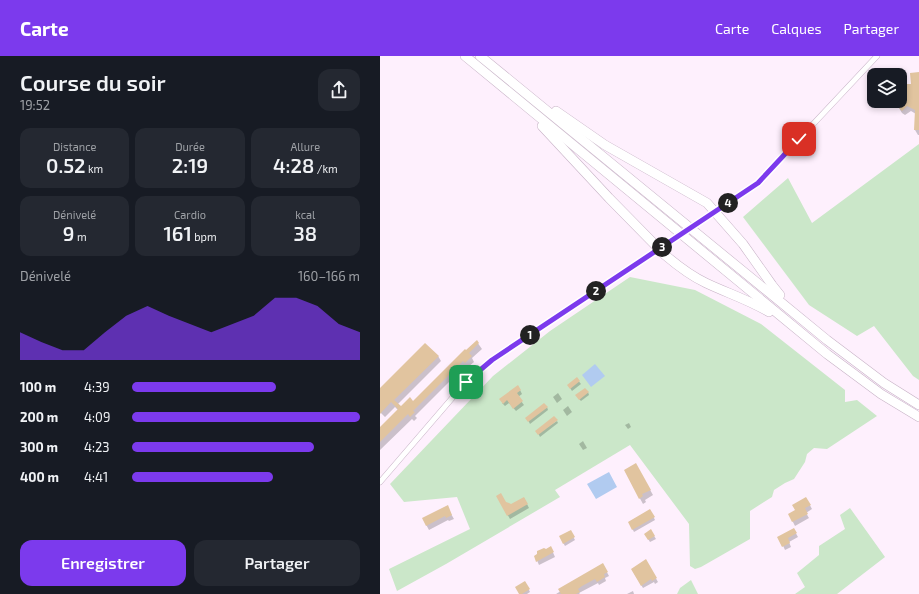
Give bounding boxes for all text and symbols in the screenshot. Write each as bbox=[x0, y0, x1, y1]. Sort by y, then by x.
text: Carte bbox=[20, 17, 69, 40]
text: Carte bbox=[715, 20, 749, 37]
text: Calques bbox=[771, 20, 822, 37]
text: Partager bbox=[844, 20, 899, 37]
map controls bbox=[867, 68, 907, 108]
button: layers bbox=[867, 68, 907, 108]
text: Course du soir bbox=[20, 69, 166, 95]
button: share bbox=[318, 69, 360, 111]
text: 19:52 bbox=[20, 97, 50, 113]
pin bbox=[782, 122, 816, 156]
icon: check bbox=[788, 128, 810, 150]
text: Distance bbox=[53, 140, 96, 153]
text: Durée bbox=[175, 140, 205, 153]
text: Allure bbox=[290, 140, 320, 153]
text: 0.52 bbox=[46, 153, 86, 177]
text: 2:19 bbox=[172, 153, 208, 177]
text: 4:28 bbox=[273, 153, 314, 177]
text: km bbox=[86, 162, 103, 175]
text: /km bbox=[314, 162, 338, 175]
pin: 4 bbox=[718, 193, 738, 213]
text: 4 bbox=[724, 196, 732, 209]
text: Dénivelé bbox=[53, 208, 96, 221]
text: Cardio bbox=[174, 208, 206, 221]
text: kcal bbox=[295, 208, 315, 221]
text: 9 bbox=[63, 221, 74, 245]
text: 161 bbox=[163, 221, 192, 245]
text: 38 bbox=[294, 221, 317, 245]
text: m bbox=[74, 230, 87, 243]
text: bpm bbox=[192, 230, 217, 243]
pin: 3 bbox=[652, 237, 672, 257]
text: 3 bbox=[659, 240, 665, 253]
text: Dénivelé bbox=[20, 268, 71, 284]
text: 160–166 m bbox=[298, 268, 360, 284]
pin: 2 bbox=[586, 281, 606, 301]
text: 2 bbox=[593, 284, 599, 297]
pin: 1 bbox=[520, 325, 540, 345]
text: 1 bbox=[528, 328, 532, 341]
pin bbox=[449, 365, 483, 399]
icon: arrive bbox=[455, 371, 477, 393]
text: 100 m bbox=[20, 379, 56, 395]
text: 4:39 bbox=[84, 379, 110, 395]
text: 200 m bbox=[20, 409, 58, 425]
text: 4:09 bbox=[84, 409, 110, 425]
text: 300 m bbox=[20, 439, 58, 455]
text: 4:23 bbox=[84, 439, 110, 455]
text: 400 m bbox=[20, 469, 59, 485]
text: 4:41 bbox=[84, 469, 108, 485]
button: Enregistrer bbox=[20, 540, 186, 586]
button: Partager bbox=[194, 540, 360, 586]

